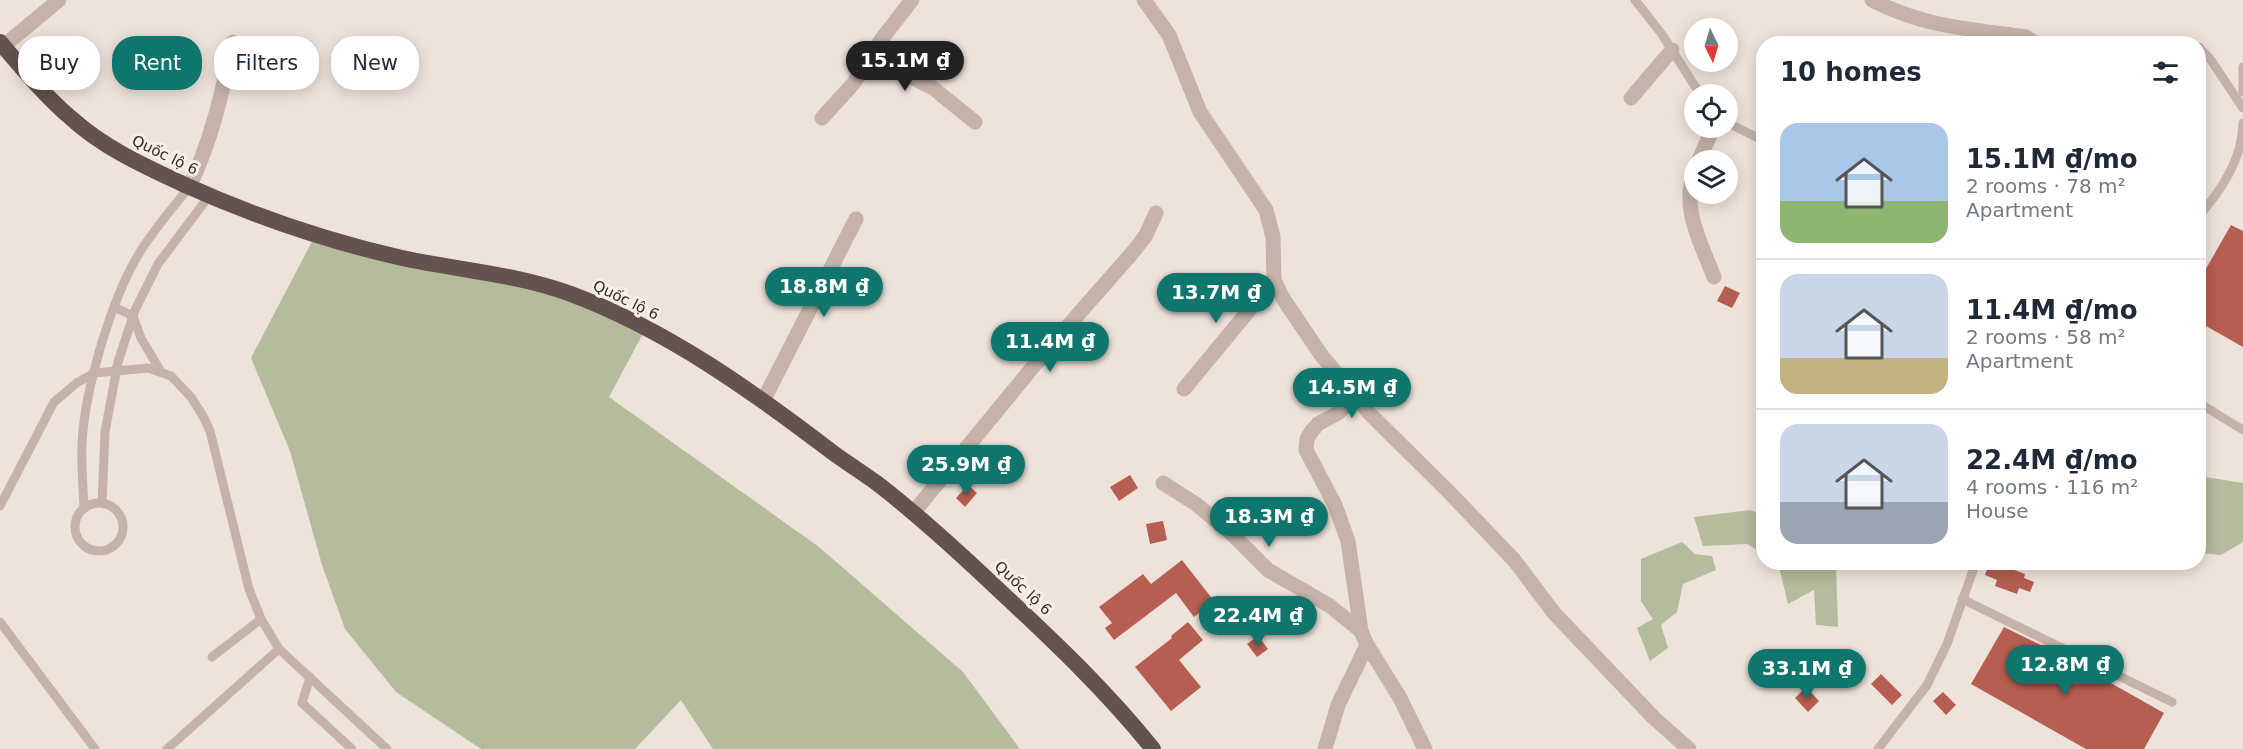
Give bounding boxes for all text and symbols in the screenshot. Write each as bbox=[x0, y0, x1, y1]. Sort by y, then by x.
north arrow bbox=[1684, 18, 1738, 72]
map controls bbox=[1684, 18, 1738, 204]
chip: Buy bbox=[18, 36, 100, 90]
chip: Rent bbox=[112, 36, 202, 90]
chip: Filters bbox=[214, 36, 319, 90]
chip: New bbox=[331, 36, 419, 90]
pin: 15.1M ₫ bbox=[850, 41, 960, 92]
text: 15.1M ₫ bbox=[860, 48, 950, 72]
icon: filters bbox=[2149, 56, 2182, 89]
text: 10 homes bbox=[1780, 57, 1922, 87]
button: locate bbox=[1684, 84, 1738, 138]
street label: Quốc lộ 6 bbox=[129, 131, 201, 179]
text: 15.1M ₫/mo bbox=[1966, 144, 2138, 174]
icon: home bbox=[1828, 147, 1900, 219]
button: layers bbox=[1684, 150, 1738, 204]
text: 2 rooms · 78 m² bbox=[1966, 174, 2126, 198]
text: Apartment bbox=[1966, 198, 2073, 222]
pin: 18.8M ₫ bbox=[769, 267, 879, 318]
pin: 13.7M ₫ bbox=[1161, 273, 1271, 324]
text: 18.8M ₫ bbox=[779, 274, 869, 298]
street label: Quốc lộ 6 bbox=[590, 276, 662, 324]
text: 13.7M ₫ bbox=[1171, 280, 1261, 304]
text: 11.4M ₫/mo bbox=[1966, 295, 2138, 325]
icon: home bbox=[1828, 298, 1900, 370]
pin: 11.4M ₫ bbox=[995, 322, 1105, 373]
text: 2 rooms · 58 m² bbox=[1966, 325, 2126, 349]
text: 11.4M ₫ bbox=[1005, 329, 1095, 353]
text: Apartment bbox=[1966, 349, 2073, 373]
pin: 14.5M ₫ bbox=[1297, 368, 1407, 419]
text: 14.5M ₫ bbox=[1307, 375, 1397, 399]
pin: 25.9M ₫ bbox=[911, 445, 1021, 496]
text: 22.4M ₫/mo bbox=[1966, 445, 2138, 475]
icon: home bbox=[1828, 448, 1900, 520]
text: 25.9M ₫ bbox=[921, 452, 1011, 476]
text: 4 rooms · 116 m² bbox=[1966, 475, 2138, 499]
pin: 18.3M ₫ bbox=[1214, 497, 1324, 548]
text: House bbox=[1966, 499, 2029, 523]
text: 18.3M ₫ bbox=[1224, 504, 1314, 528]
street label: Quốc lộ 6 bbox=[991, 557, 1055, 619]
pin: 22.4M ₫ bbox=[1203, 596, 1313, 647]
text: 22.4M ₫ bbox=[1213, 603, 1303, 627]
pin: 12.8M ₫ bbox=[2010, 645, 2120, 696]
pin: 33.1M ₫ bbox=[1752, 649, 1862, 700]
text: 12.8M ₫ bbox=[2020, 652, 2110, 676]
text: 33.1M ₫ bbox=[1762, 656, 1852, 680]

